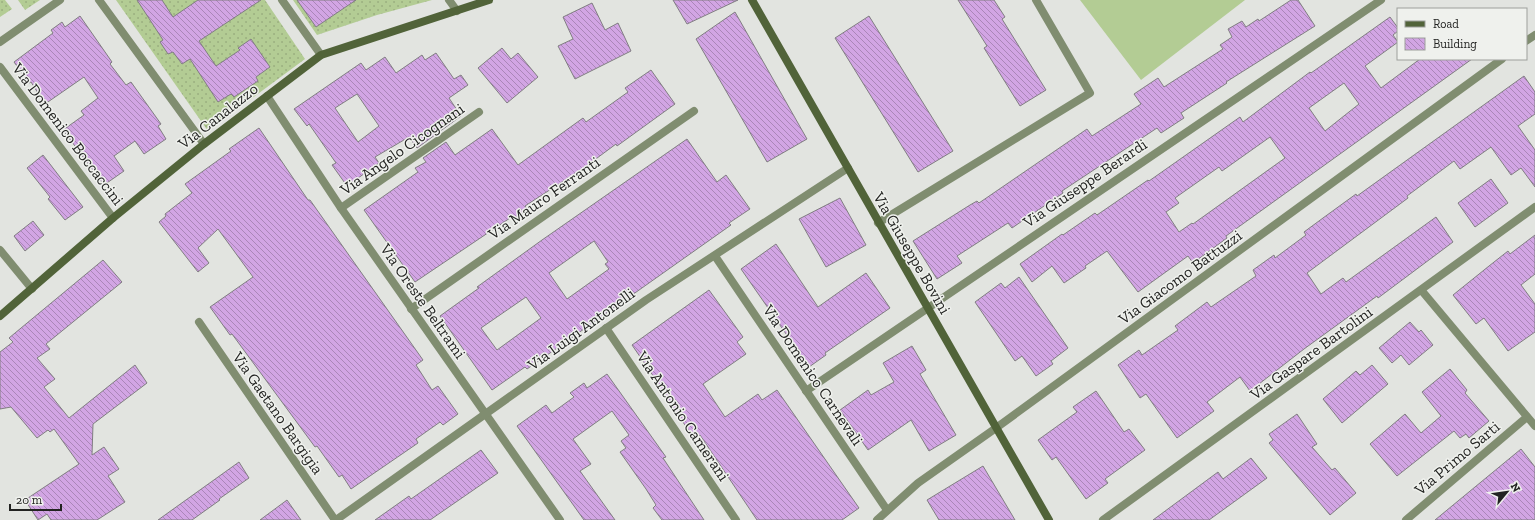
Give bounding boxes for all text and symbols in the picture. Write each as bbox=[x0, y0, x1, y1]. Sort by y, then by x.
legend bbox=[1397, 8, 1527, 60]
text: Road bbox=[1433, 17, 1459, 31]
text: Building bbox=[1433, 37, 1477, 51]
street label: Via Domenico Boccaccini bbox=[8, 58, 128, 209]
street label: Via Canalazzo bbox=[174, 79, 262, 154]
street label: Via Angelo Cicognani bbox=[335, 99, 468, 200]
street label: Via Giuseppe Berardi bbox=[1019, 134, 1151, 232]
street label: Via Mauro Ferranti bbox=[484, 152, 604, 244]
street label: Via Giuseppe Bovini bbox=[869, 188, 955, 318]
street label: Via Giacomo Battuzzi bbox=[1114, 226, 1246, 329]
street label: Via Oreste Beltrami bbox=[376, 239, 470, 363]
street label: Via Luigi Antonelli bbox=[523, 283, 639, 375]
street label: Via Domenico Carnevali bbox=[758, 300, 867, 449]
street label: Via Gaspare Bartolini bbox=[1245, 302, 1376, 404]
street label: Via Gaetano Bargigia bbox=[228, 347, 328, 478]
street label: Via Antonio Camerani bbox=[632, 347, 734, 485]
street label: Via Primo Sarti bbox=[1410, 417, 1504, 500]
north arrow bbox=[1487, 472, 1527, 512]
text: N bbox=[1508, 481, 1523, 495]
scale bar bbox=[10, 486, 61, 512]
text: 20 m bbox=[16, 493, 43, 507]

